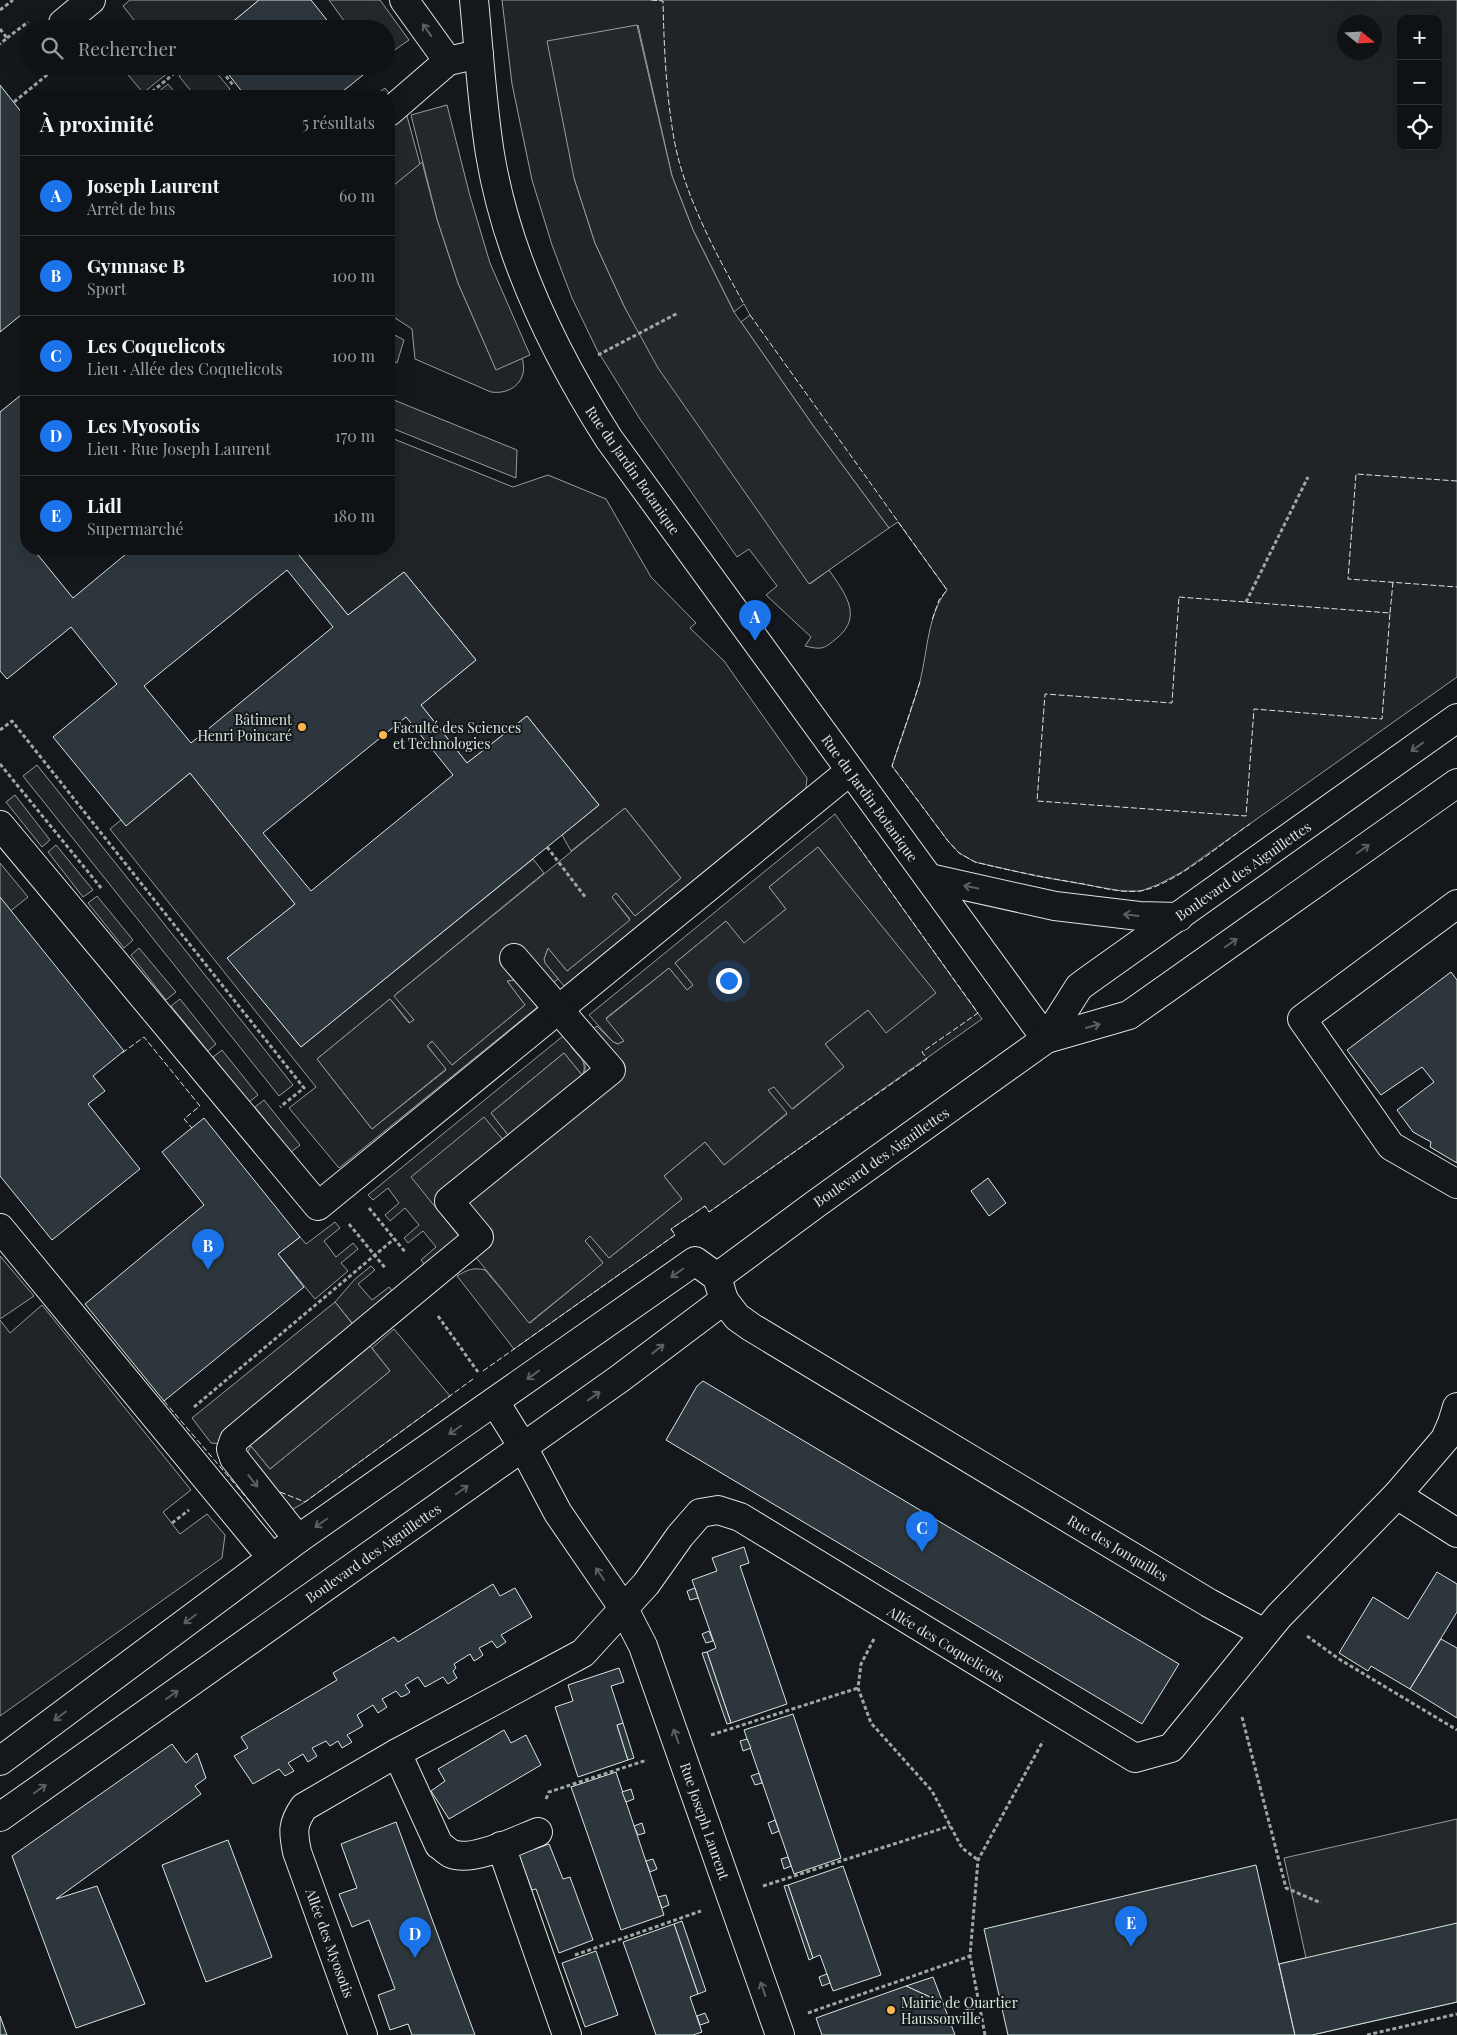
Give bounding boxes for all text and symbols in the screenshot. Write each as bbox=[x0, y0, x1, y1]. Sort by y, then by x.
north arrow bbox=[1337, 15, 1382, 60]
map controls bbox=[1397, 15, 1442, 150]
button: + bbox=[1397, 15, 1442, 60]
search box bbox=[20, 20, 395, 75]
one-way arrow bbox=[421, 23, 432, 37]
icon: search bbox=[38, 34, 66, 62]
text: Rechercher bbox=[78, 35, 177, 61]
button: − bbox=[1397, 60, 1442, 105]
button: locate bbox=[1397, 105, 1442, 150]
text: À proximité bbox=[40, 109, 154, 137]
text: 5 résultats bbox=[302, 112, 375, 133]
text: Joseph Laurent bbox=[87, 172, 219, 198]
text: A bbox=[51, 185, 61, 206]
text: 60 m bbox=[339, 185, 375, 206]
text: Arrêt de bus bbox=[87, 198, 175, 219]
text: Gymnase B bbox=[87, 252, 185, 278]
text: B bbox=[51, 265, 61, 286]
text: 100 m bbox=[332, 265, 375, 286]
text: Sport bbox=[87, 278, 127, 299]
text: Les Coquelicots bbox=[87, 332, 225, 358]
text: C bbox=[50, 345, 62, 366]
text: 100 m bbox=[332, 345, 375, 366]
text: Lieu · Allée des Coquelicots bbox=[87, 358, 283, 379]
street label: Rue du Jardin Botanique bbox=[581, 402, 685, 538]
text: Les Myosotis bbox=[87, 412, 200, 438]
text: D bbox=[50, 425, 62, 446]
text: 170 m bbox=[335, 425, 375, 446]
text: Lieu · Rue Joseph Laurent bbox=[87, 438, 271, 459]
text: Lidl bbox=[87, 492, 122, 518]
text: E bbox=[51, 505, 61, 526]
text: 180 m bbox=[333, 505, 375, 526]
text: Supermarché bbox=[87, 518, 184, 539]
pin: A bbox=[739, 600, 771, 641]
place label: Bâtiment Henri Poincaré bbox=[197, 710, 293, 745]
place label: Faculté des Sciences et Technologies bbox=[393, 718, 521, 753]
marker: Bâtiment Henri Poincaré bbox=[296, 721, 308, 733]
marker: Faculté des Sciences et Technologies bbox=[377, 729, 389, 741]
street label: Rue du Jardin Botanique bbox=[817, 731, 923, 865]
one-way arrow bbox=[1410, 742, 1424, 752]
street label: Boulevard des Aiguillettes bbox=[1171, 817, 1315, 925]
one-way arrow bbox=[1356, 844, 1370, 854]
one-way arrow bbox=[963, 882, 979, 891]
one-way arrow bbox=[1123, 910, 1139, 920]
one-way arrow bbox=[1224, 938, 1238, 948]
your location bbox=[716, 968, 742, 994]
one-way arrow bbox=[1084, 1020, 1100, 1030]
street label: Boulevard des Aiguillettes bbox=[809, 1103, 953, 1211]
pin: B bbox=[192, 1229, 224, 1270]
one-way arrow bbox=[670, 1268, 684, 1278]
one-way arrow bbox=[651, 1343, 664, 1354]
one-way arrow bbox=[526, 1369, 540, 1380]
one-way arrow bbox=[587, 1390, 600, 1401]
one-way arrow bbox=[448, 1425, 462, 1435]
one-way arrow bbox=[247, 1475, 258, 1488]
one-way arrow bbox=[455, 1485, 469, 1495]
street label: Boulevard des Aiguillettes bbox=[301, 1499, 445, 1607]
street label: Rue des Jonquilles bbox=[1064, 1510, 1172, 1586]
pin: C bbox=[906, 1511, 938, 1552]
one-way arrow bbox=[315, 1518, 329, 1528]
one-way arrow bbox=[595, 1568, 605, 1582]
street label: Allée des Coquelicots bbox=[883, 1601, 1008, 1687]
one-way arrow bbox=[183, 1614, 197, 1624]
one-way arrow bbox=[165, 1690, 179, 1700]
one-way arrow bbox=[53, 1711, 67, 1721]
one-way arrow bbox=[671, 1729, 680, 1745]
street label: Rue Joseph Laurent bbox=[676, 1760, 734, 1883]
one-way arrow bbox=[33, 1784, 47, 1794]
street label: Allée des Myosotis bbox=[301, 1885, 359, 2000]
pin: E bbox=[1115, 1906, 1147, 1947]
pin: D bbox=[399, 1917, 431, 1958]
one-way arrow bbox=[758, 1981, 768, 1997]
place label: Mairie de Quartier Haussonville bbox=[901, 1993, 1019, 2028]
marker: Mairie de Quartier Haussonville bbox=[885, 2004, 897, 2016]

